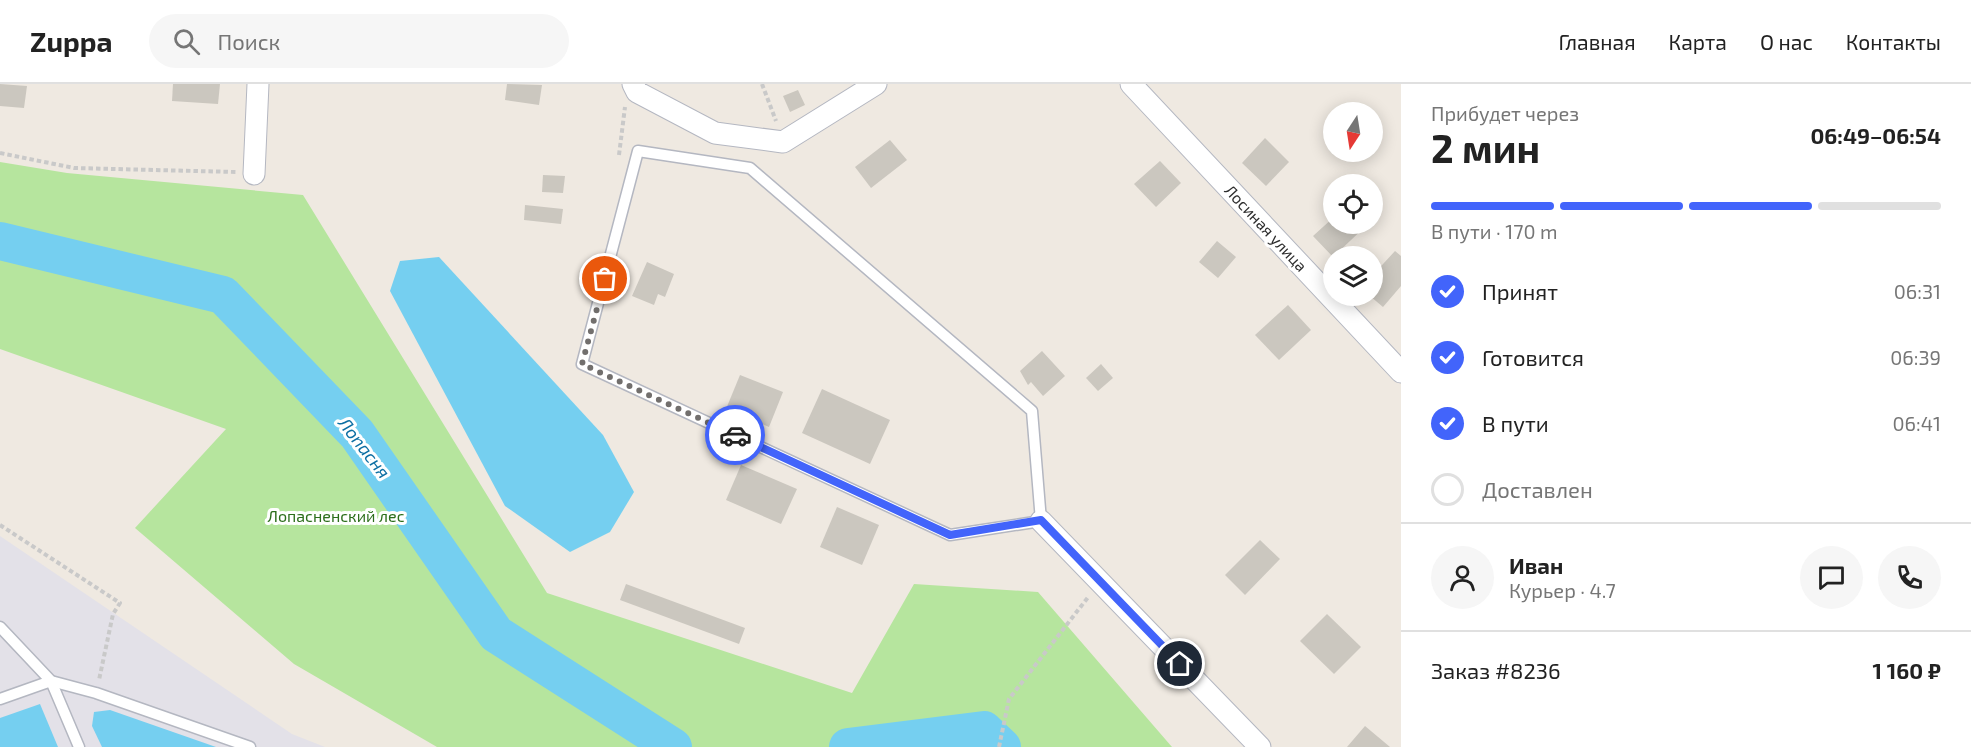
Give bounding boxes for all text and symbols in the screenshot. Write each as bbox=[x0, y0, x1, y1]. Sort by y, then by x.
search box bbox=[149, 14, 569, 68]
text: Zuppa bbox=[30, 24, 113, 58]
icon: search bbox=[170, 25, 203, 58]
text: Поиск bbox=[218, 28, 280, 54]
text: Главная bbox=[1559, 29, 1636, 54]
text: Карта bbox=[1669, 29, 1727, 54]
text: О нас bbox=[1760, 29, 1813, 54]
text: Контакты bbox=[1846, 29, 1941, 54]
text: Прибудет через bbox=[1431, 101, 1579, 125]
north arrow bbox=[1323, 102, 1383, 162]
map controls bbox=[1323, 102, 1383, 306]
text: 06:49–06:54 bbox=[1810, 122, 1941, 148]
text: 2 мин bbox=[1431, 124, 1540, 171]
button: locate bbox=[1323, 174, 1383, 234]
street label: Лосиная улица bbox=[1221, 180, 1311, 276]
text: В пути · 170 m bbox=[1431, 219, 1557, 243]
button: layers bbox=[1323, 246, 1383, 306]
pin bbox=[579, 253, 630, 304]
icon: bag bbox=[588, 262, 621, 295]
icon: check bbox=[1431, 275, 1464, 308]
text: Принят bbox=[1482, 278, 1558, 304]
text: 06:31 bbox=[1894, 279, 1941, 303]
icon: check bbox=[1431, 341, 1464, 374]
text: Готовится bbox=[1482, 344, 1584, 370]
text: 06:39 bbox=[1890, 345, 1941, 369]
courier bbox=[705, 405, 765, 465]
icon: check bbox=[1431, 407, 1464, 440]
text: В пути bbox=[1482, 410, 1549, 436]
text: 06:41 bbox=[1893, 411, 1941, 435]
water label: Лопасня bbox=[333, 412, 395, 482]
icon: car bbox=[719, 419, 752, 452]
text: Доставлен bbox=[1482, 476, 1593, 502]
park label: Лопасненский лес bbox=[267, 506, 405, 525]
button: person bbox=[1431, 546, 1494, 609]
button: chat bbox=[1800, 546, 1863, 609]
button: phone bbox=[1878, 546, 1941, 609]
text: Иван bbox=[1509, 552, 1563, 578]
text: Курьер · 4.7 bbox=[1509, 578, 1616, 602]
pin bbox=[1154, 638, 1205, 689]
icon: home bbox=[1163, 647, 1196, 680]
text: Заказ #8236 bbox=[1431, 657, 1561, 683]
text: 1 160 ₽ bbox=[1873, 657, 1941, 683]

